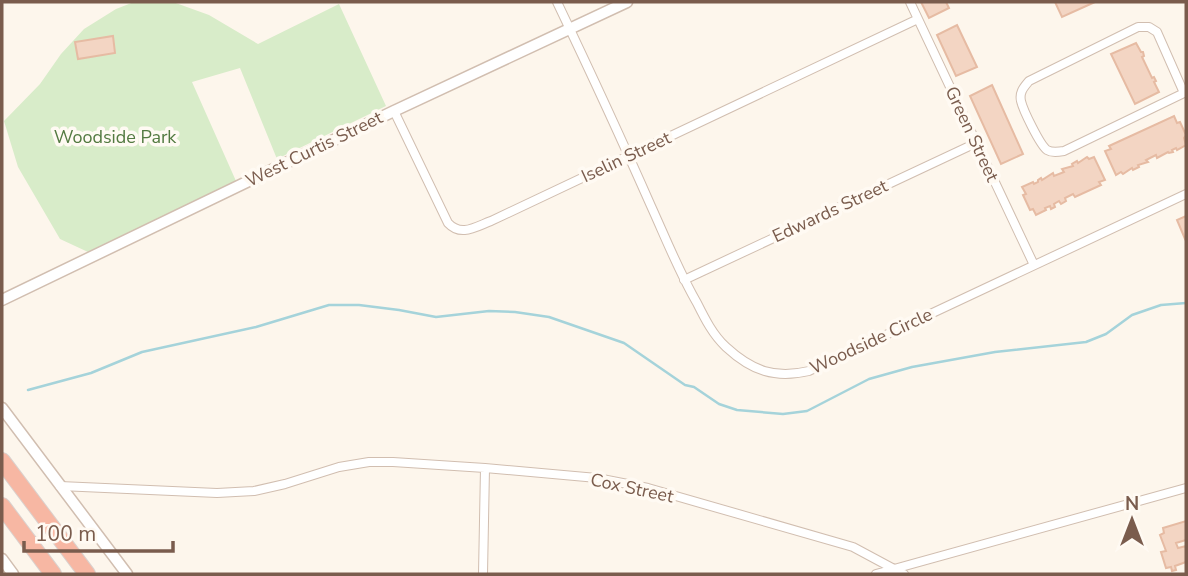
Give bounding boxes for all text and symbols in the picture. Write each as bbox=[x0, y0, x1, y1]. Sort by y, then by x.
street label: Green Street bbox=[939, 82, 1005, 186]
street label: West Curtis Street bbox=[241, 105, 387, 193]
park label: Woodside Park bbox=[54, 125, 177, 149]
street label: Iselin Street bbox=[577, 125, 675, 188]
street label: Edwards Street bbox=[768, 173, 892, 248]
street label: Woodside Circle bbox=[806, 302, 936, 380]
street label: Cox Street bbox=[588, 467, 676, 509]
north arrow bbox=[1097, 485, 1167, 555]
text: N bbox=[1125, 491, 1139, 517]
scale bar bbox=[24, 510, 173, 554]
text: 100 m bbox=[35, 520, 96, 548]

